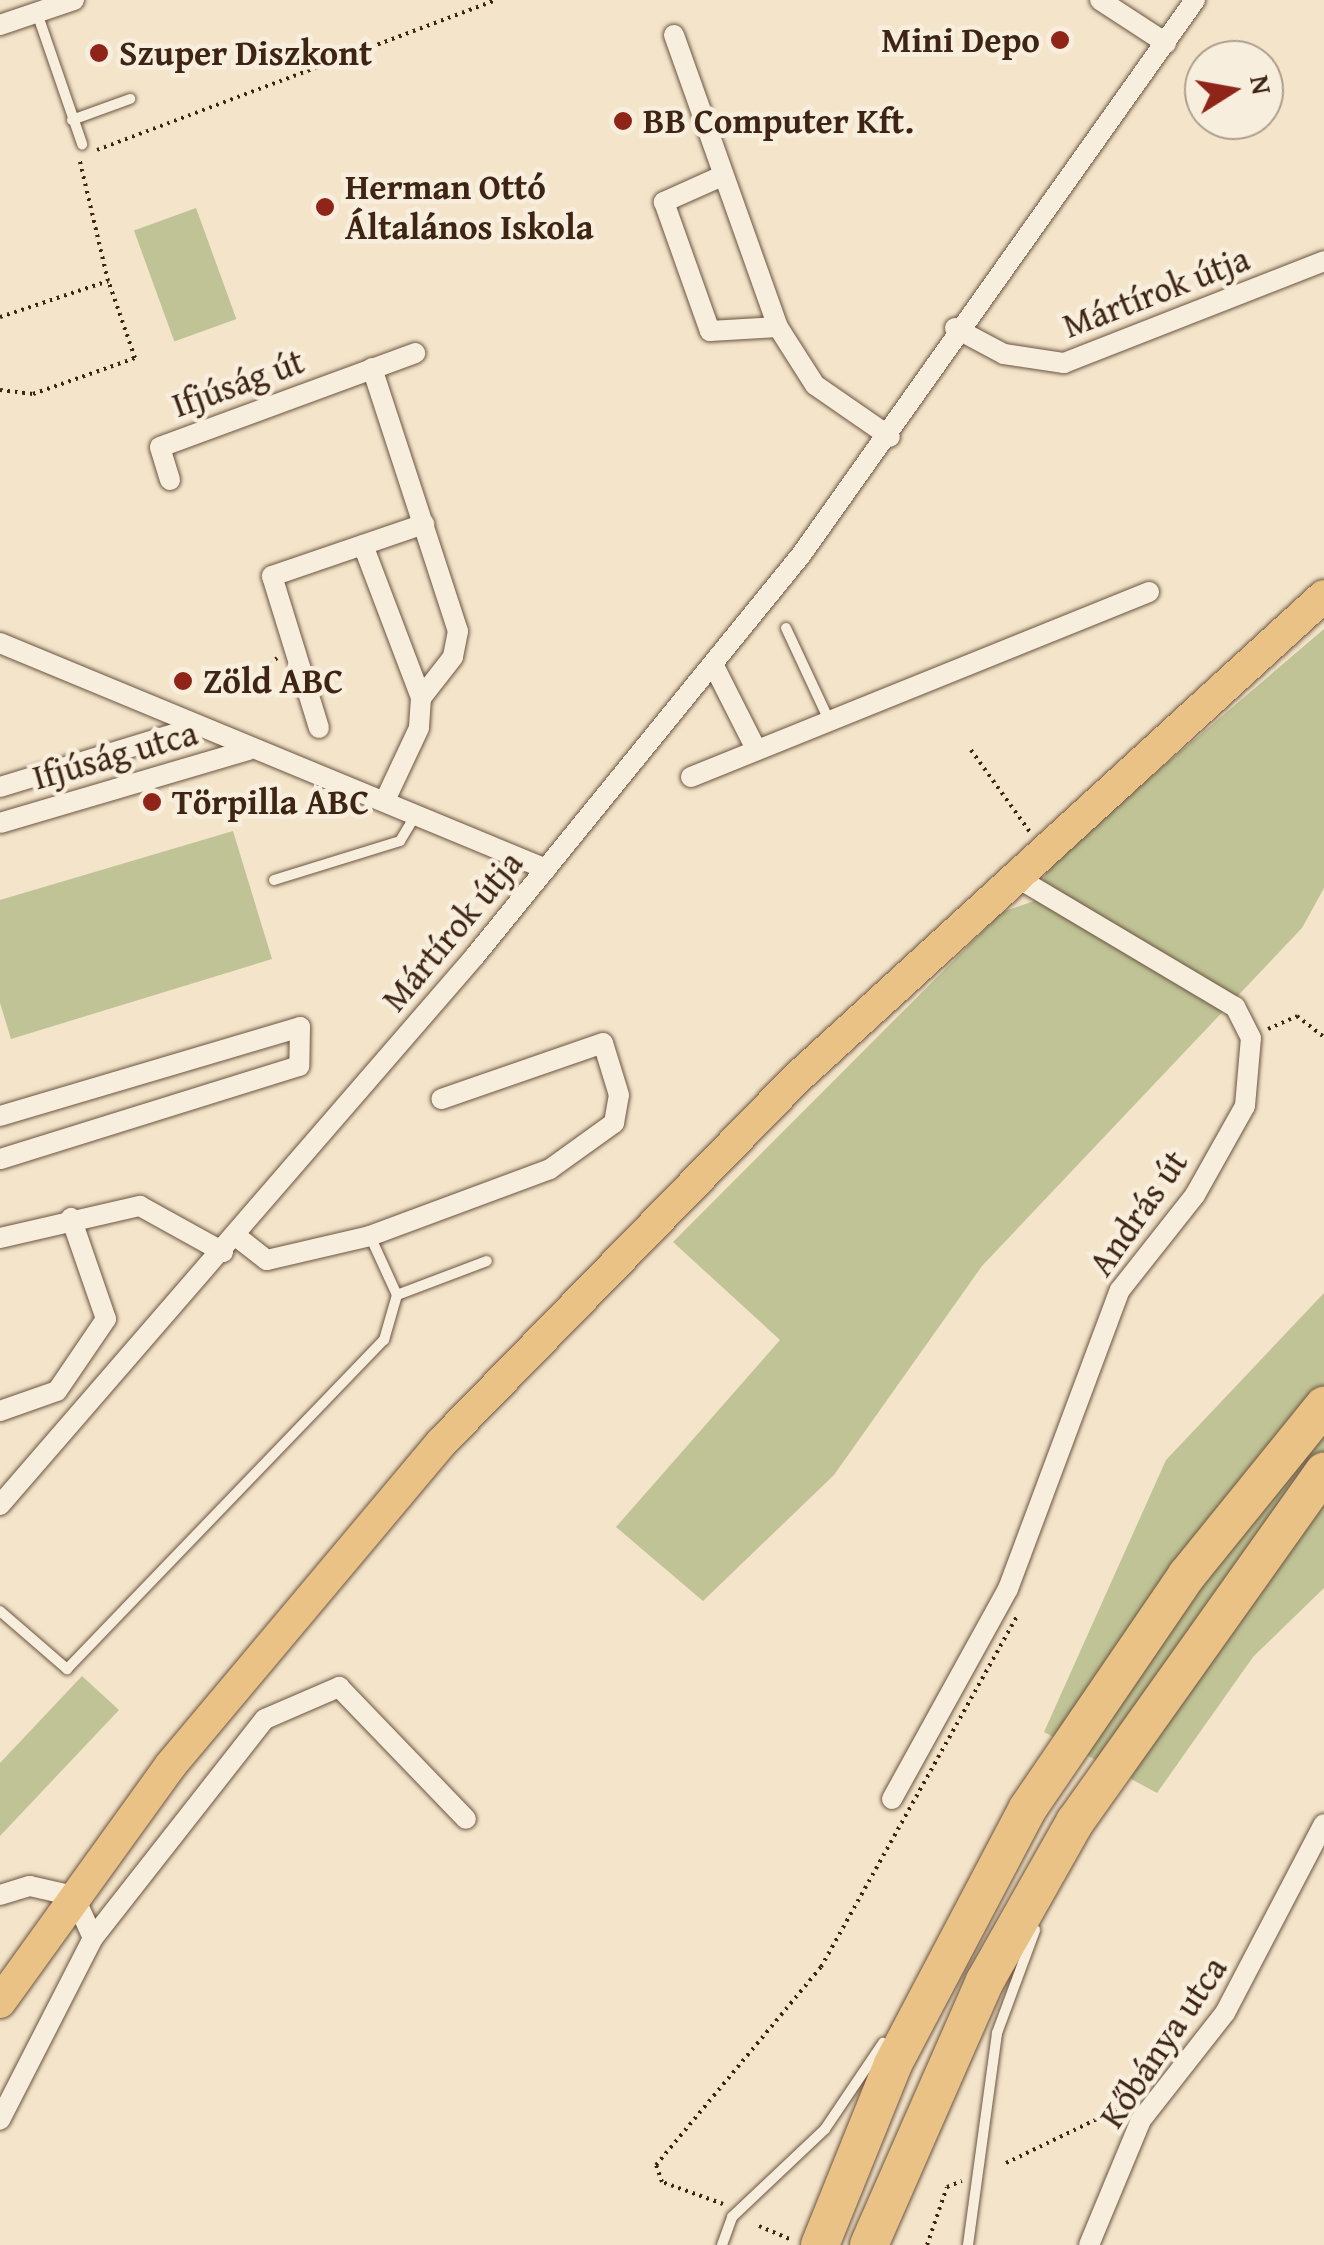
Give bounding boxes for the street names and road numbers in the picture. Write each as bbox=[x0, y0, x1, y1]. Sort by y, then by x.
street label: Mártírok útja bbox=[1057, 237, 1255, 347]
street label: Ifjúság út bbox=[166, 340, 310, 426]
street label: Ifjúság utca bbox=[28, 711, 202, 799]
street label: Mártírok útja bbox=[373, 842, 531, 1020]
street label: András út bbox=[1080, 1142, 1196, 1284]
street label: Kőbánya utca bbox=[1090, 1948, 1236, 2136]

